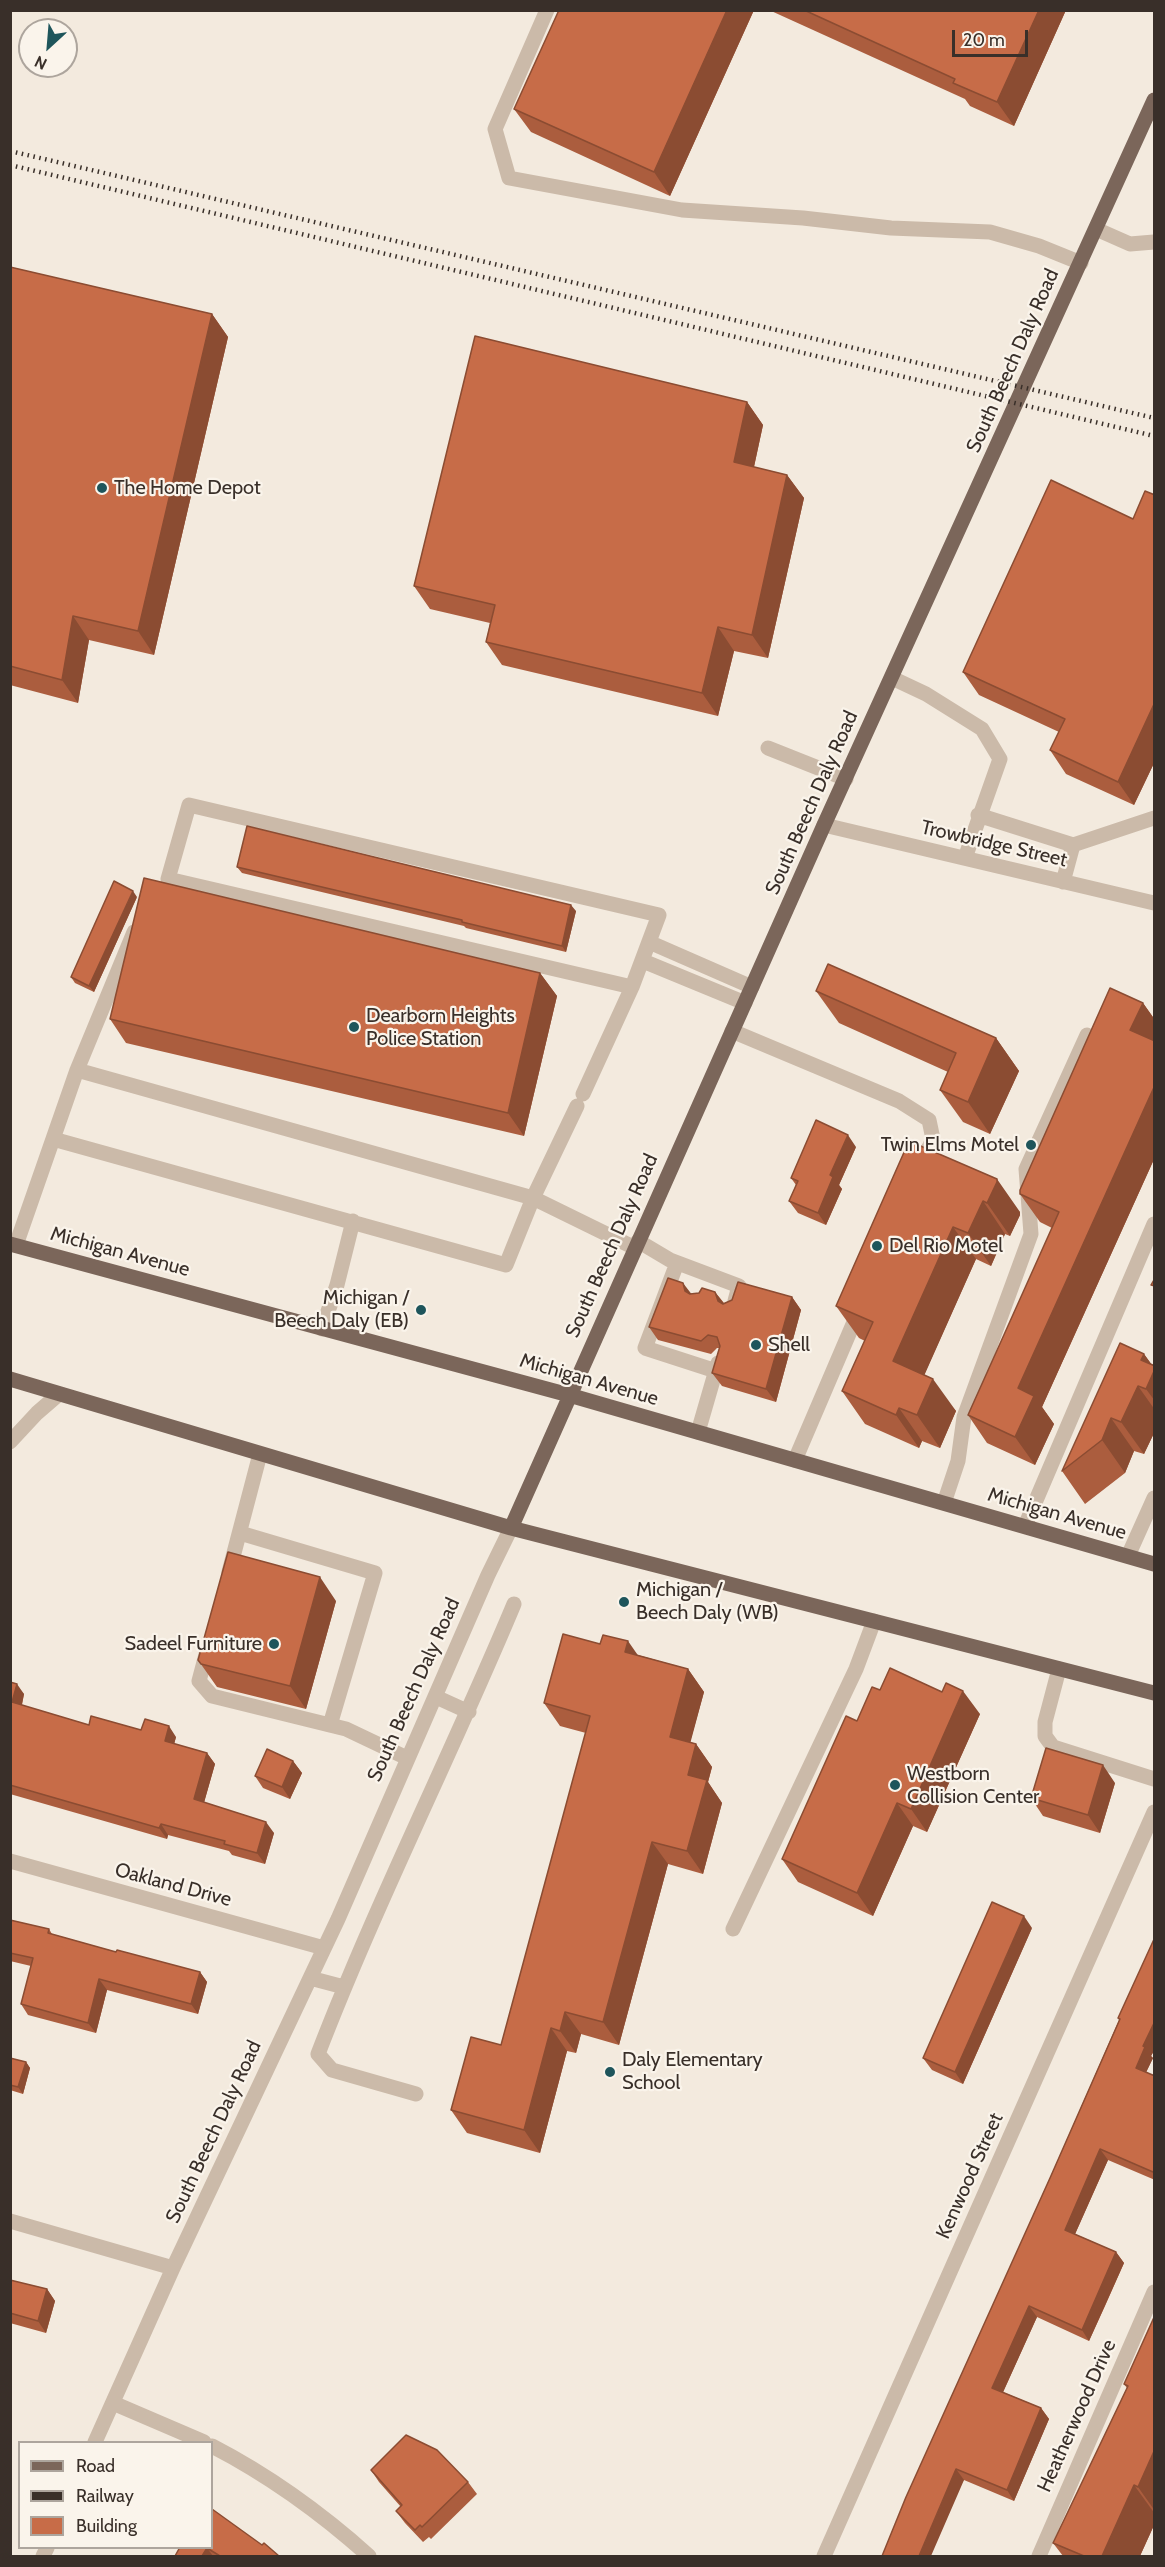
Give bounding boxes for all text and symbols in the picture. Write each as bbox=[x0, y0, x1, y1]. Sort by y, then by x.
north arrow bbox=[18, 18, 78, 78]
scale bar bbox=[955, 18, 1032, 56]
text: 20 m bbox=[963, 29, 1005, 51]
text: N bbox=[32, 52, 50, 74]
street label: South Beech Daly Road bbox=[962, 265, 1064, 457]
place label: The Home Depot bbox=[114, 476, 261, 500]
marker: The Home Depot bbox=[95, 481, 109, 495]
street label: South Beech Daly Road bbox=[761, 707, 863, 899]
street label: Trowbridge Street bbox=[919, 816, 1069, 872]
place label: Dearborn Heights Police Station bbox=[366, 1004, 515, 1051]
marker: Dearborn Heights Police Station bbox=[347, 1020, 361, 1034]
place label: Twin Elms Motel bbox=[881, 1133, 1019, 1157]
marker: Twin Elms Motel bbox=[1024, 1138, 1038, 1152]
street label: South Beech Daly Road bbox=[561, 1150, 663, 1342]
street label: Michigan Avenue bbox=[48, 1222, 192, 1282]
place label: Del Rio Motel bbox=[889, 1234, 1003, 1258]
marker: Del Rio Motel bbox=[870, 1239, 884, 1253]
place label: Michigan / Beech Daly (EB) bbox=[274, 1286, 409, 1333]
marker: Michigan / Beech Daly (EB) bbox=[414, 1303, 428, 1317]
place label: Shell bbox=[768, 1333, 810, 1357]
marker: Shell bbox=[749, 1338, 763, 1352]
street label: Michigan Avenue bbox=[517, 1349, 661, 1411]
street label: Michigan Avenue bbox=[985, 1483, 1129, 1545]
place label: Michigan / Beech Daly (WB) bbox=[636, 1578, 779, 1625]
street label: South Beech Daly Road bbox=[363, 1594, 465, 1786]
marker: Michigan / Beech Daly (WB) bbox=[617, 1595, 631, 1609]
place label: Sadeel Furniture bbox=[125, 1632, 262, 1656]
marker: Sadeel Furniture bbox=[267, 1637, 281, 1651]
place label: Westborn Collision Center bbox=[907, 1762, 1039, 1809]
marker: Westborn Collision Center bbox=[888, 1778, 902, 1792]
street label: Oakland Drive bbox=[112, 1858, 234, 1912]
street label: South Beech Daly Road bbox=[161, 2037, 267, 2227]
place label: Daly Elementary School bbox=[622, 2048, 763, 2095]
marker: Daly Elementary School bbox=[603, 2065, 617, 2079]
street label: Kenwood Street bbox=[932, 2109, 1008, 2243]
street label: Heatherwood Drive bbox=[1033, 2336, 1121, 2496]
legend bbox=[18, 2441, 213, 2549]
text: Road bbox=[76, 2455, 115, 2477]
text: Railway bbox=[76, 2485, 134, 2507]
text: Building bbox=[76, 2515, 137, 2537]

